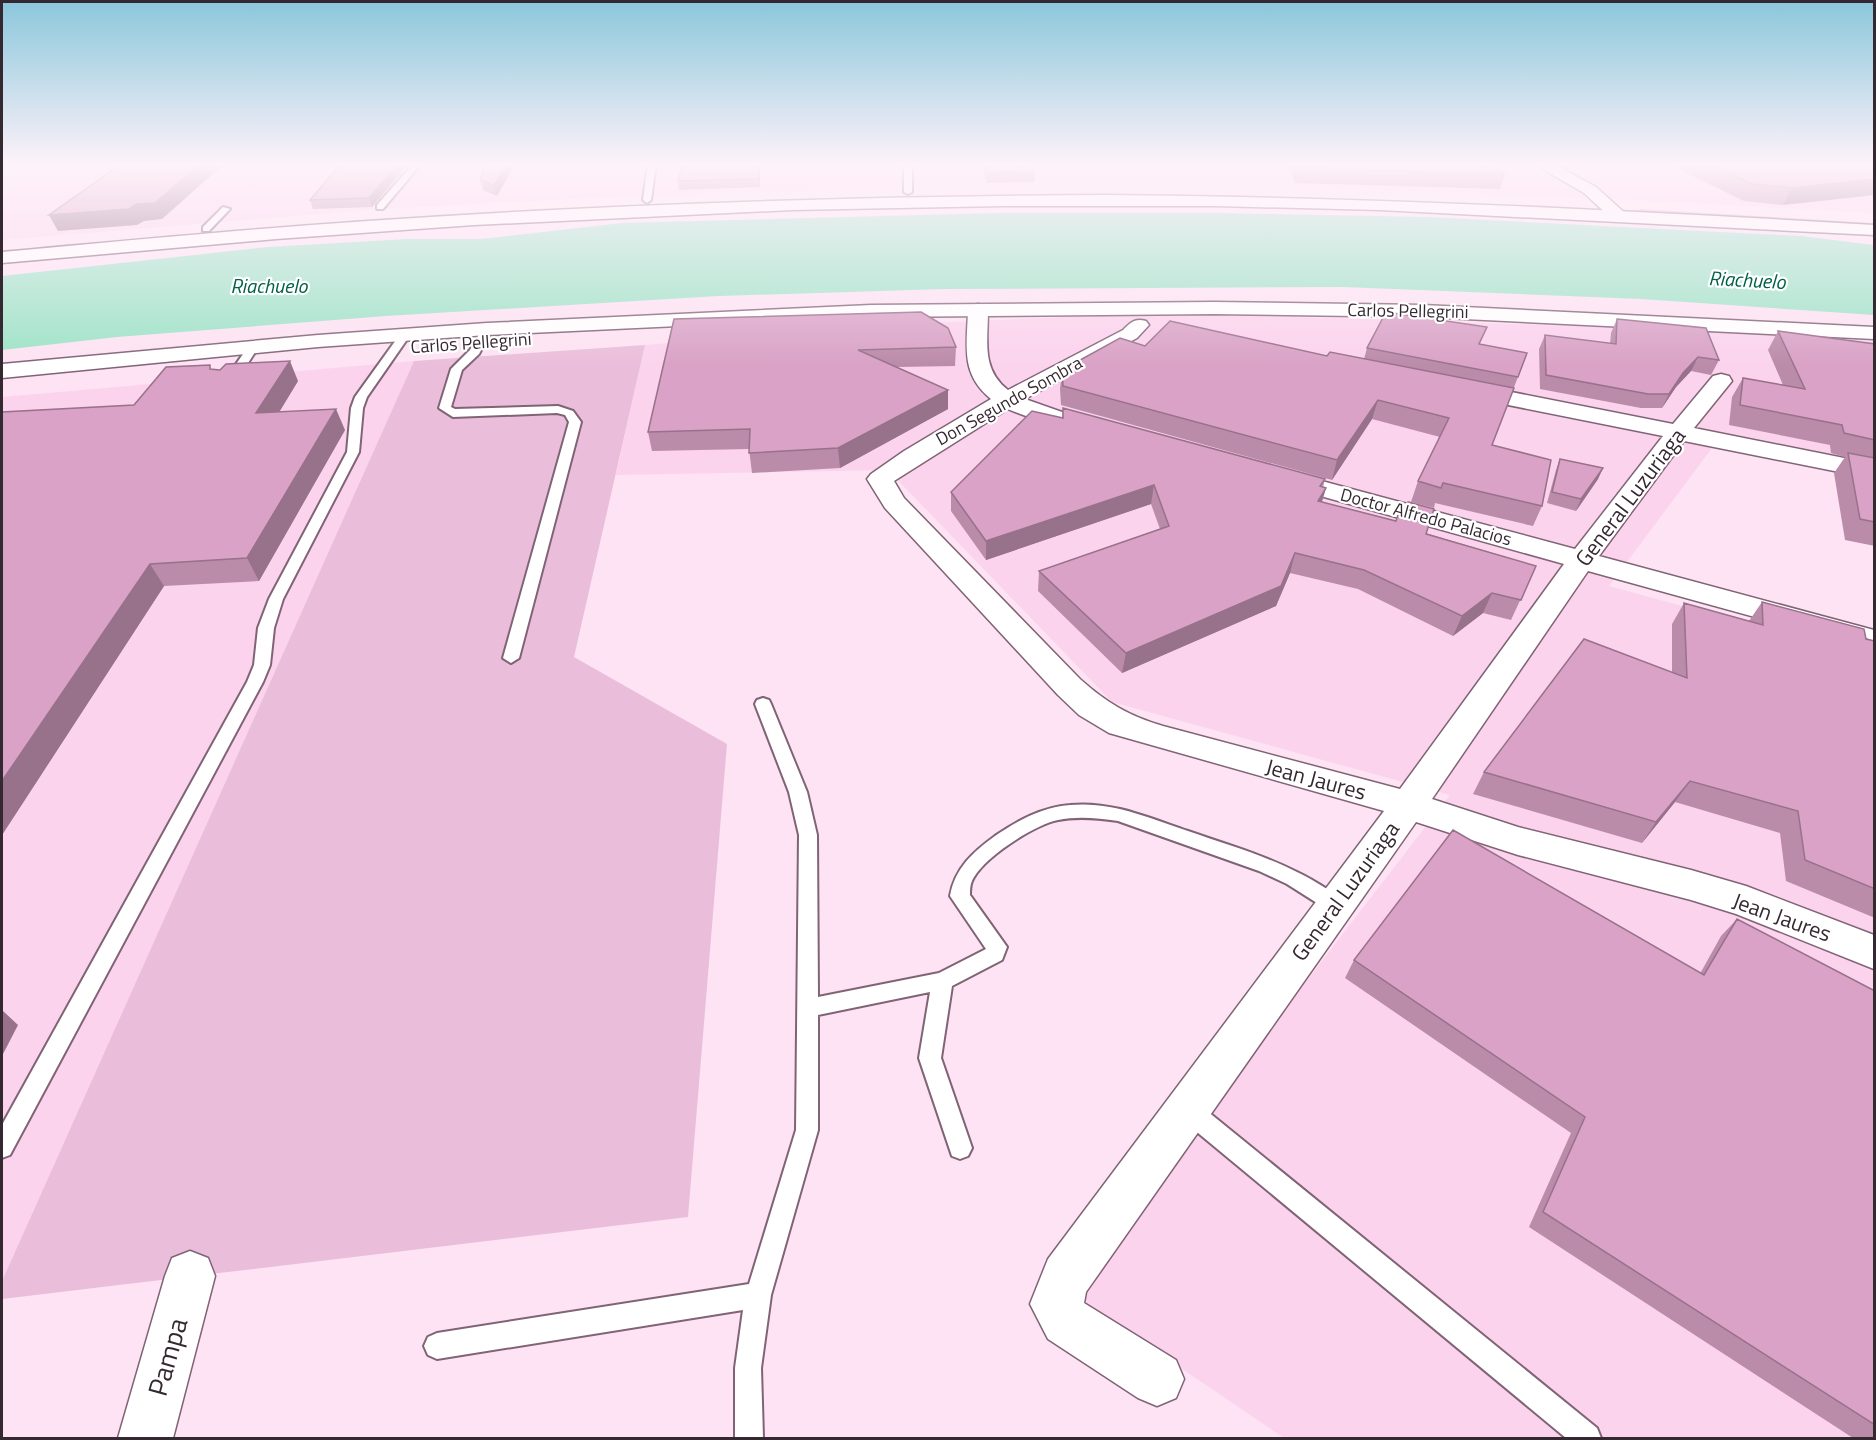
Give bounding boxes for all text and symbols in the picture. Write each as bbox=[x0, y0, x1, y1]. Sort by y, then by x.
water label: Riachuelo bbox=[1708, 262, 1787, 297]
water label: Riachuelo bbox=[231, 270, 309, 301]
street label: Carlos Pellegrini bbox=[1347, 296, 1469, 325]
street label: Carlos Pellegrini bbox=[410, 325, 532, 360]
street label: Don Segundo Sombra bbox=[930, 349, 1087, 452]
street label: General Luzuriaga bbox=[1567, 421, 1693, 573]
street label: Doctor Alfredo Palacios bbox=[1337, 481, 1515, 552]
street label: Jean Jaures bbox=[1262, 749, 1370, 809]
street label: General Luzuriaga bbox=[1283, 814, 1407, 968]
street label: Jean Jaures bbox=[1728, 883, 1836, 951]
street label: Pampa bbox=[136, 1312, 197, 1401]

